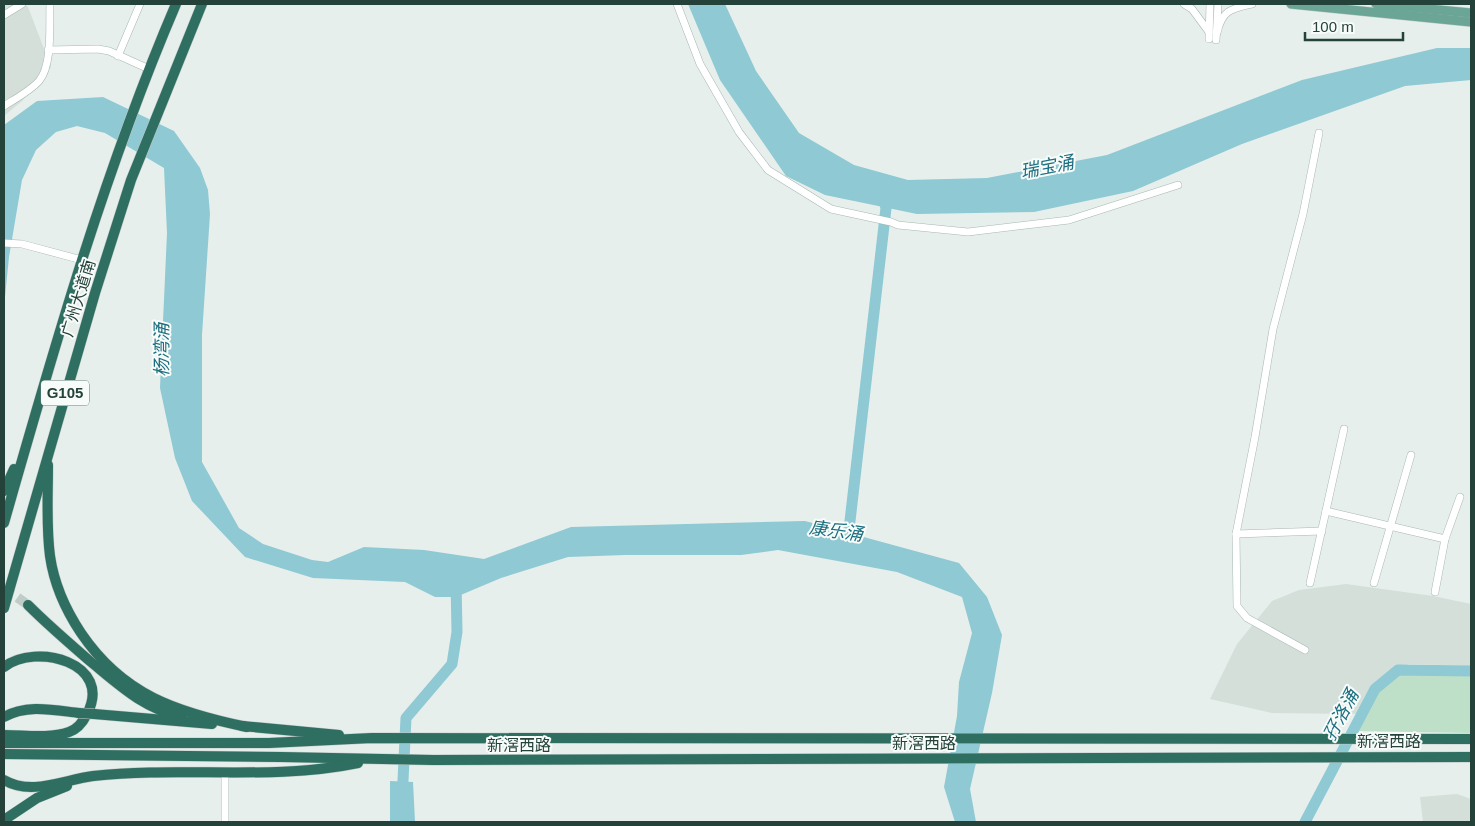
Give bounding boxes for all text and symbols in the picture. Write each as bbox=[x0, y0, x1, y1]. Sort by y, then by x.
scale bar bbox=[1305, 10, 1402, 42]
text: 100 m bbox=[1312, 18, 1354, 35]
water label: 瑞宝涌 bbox=[1019, 152, 1077, 182]
street label: 广州大道南 bbox=[59, 257, 98, 339]
water label: 杨湾涌 bbox=[152, 321, 172, 377]
road number: G105 bbox=[41, 380, 89, 406]
water label: 康乐涌 bbox=[808, 517, 866, 545]
water label: 孖洛涌 bbox=[1319, 685, 1363, 744]
street label: 新滘西路 bbox=[1357, 733, 1421, 750]
street label: 新滘西路 bbox=[892, 735, 956, 752]
street label: 新滘西路 bbox=[487, 737, 551, 754]

